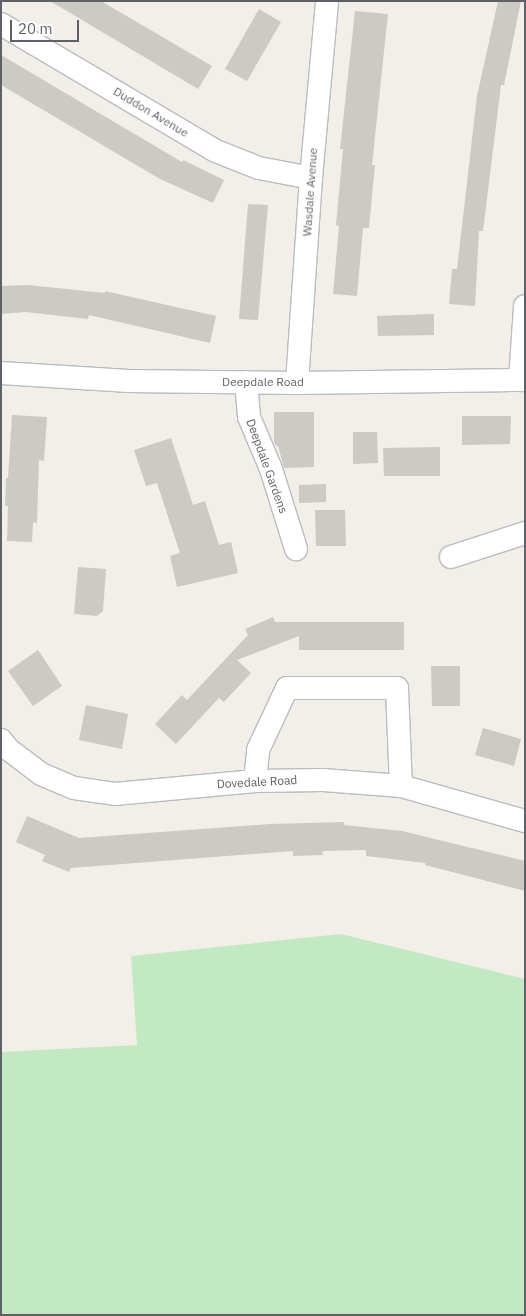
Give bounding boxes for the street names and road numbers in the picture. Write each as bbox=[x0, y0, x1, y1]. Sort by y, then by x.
street label: Duddon Avenue bbox=[111, 84, 191, 140]
street label: Wasdale Avenue bbox=[300, 147, 320, 237]
street label: Deepdale Road bbox=[222, 375, 304, 389]
street label: Deepdale Gardens bbox=[243, 417, 291, 515]
street label: Dovedale Road bbox=[216, 773, 298, 791]

